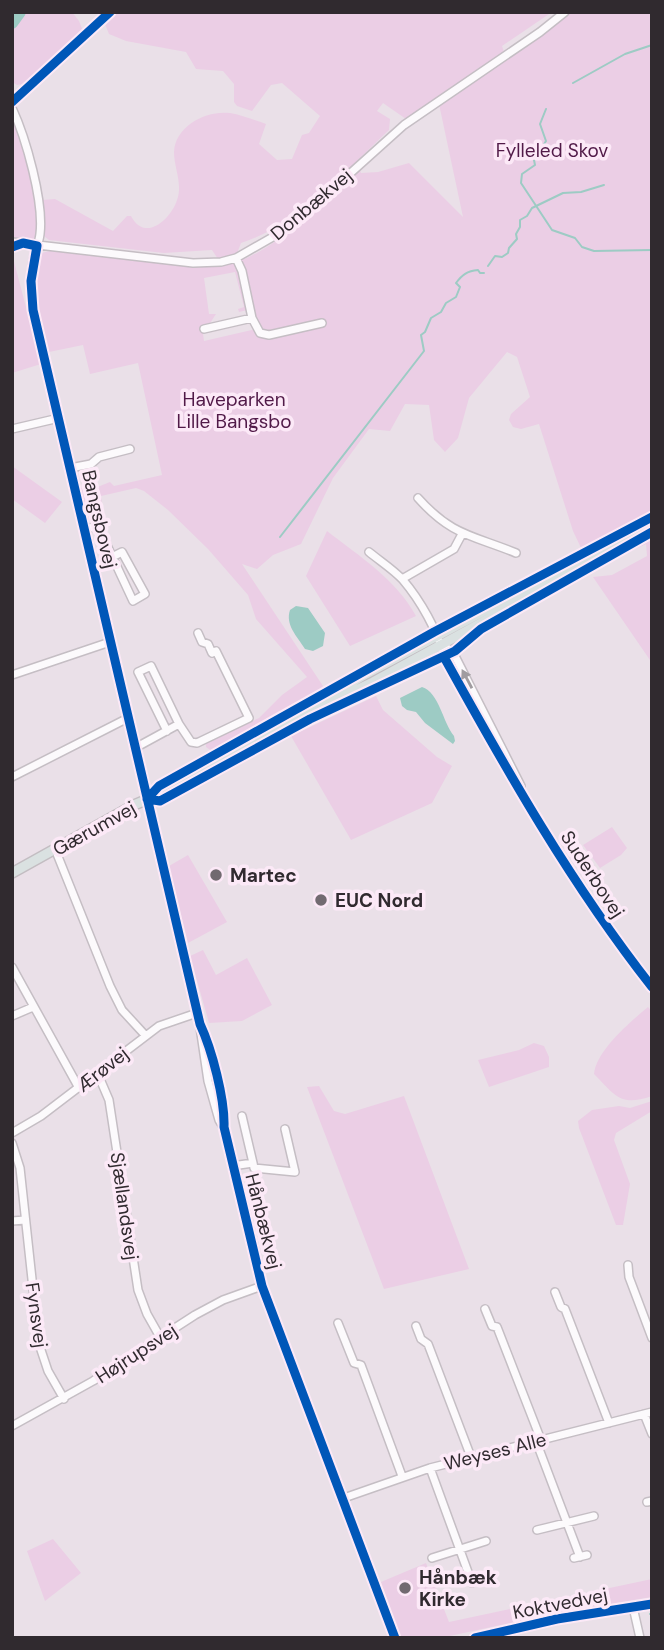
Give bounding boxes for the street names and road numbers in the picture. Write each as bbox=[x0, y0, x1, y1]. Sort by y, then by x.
street label: Donbækvej bbox=[265, 163, 357, 246]
street label: Bangsbovej bbox=[76, 467, 123, 571]
street label: Gærumvej bbox=[48, 795, 140, 862]
street label: Suderbovej bbox=[555, 826, 630, 923]
street label: Ærøvej bbox=[71, 1041, 134, 1098]
street label: Sjællandsvej bbox=[105, 1151, 144, 1262]
street label: Hånbækvej bbox=[240, 1171, 287, 1272]
street label: Fynsvej bbox=[20, 1281, 53, 1349]
street label: Højrupsvej bbox=[91, 1318, 182, 1389]
street label: Weyses Alle bbox=[441, 1427, 549, 1476]
street label: Koktvedvej bbox=[511, 1582, 610, 1625]

